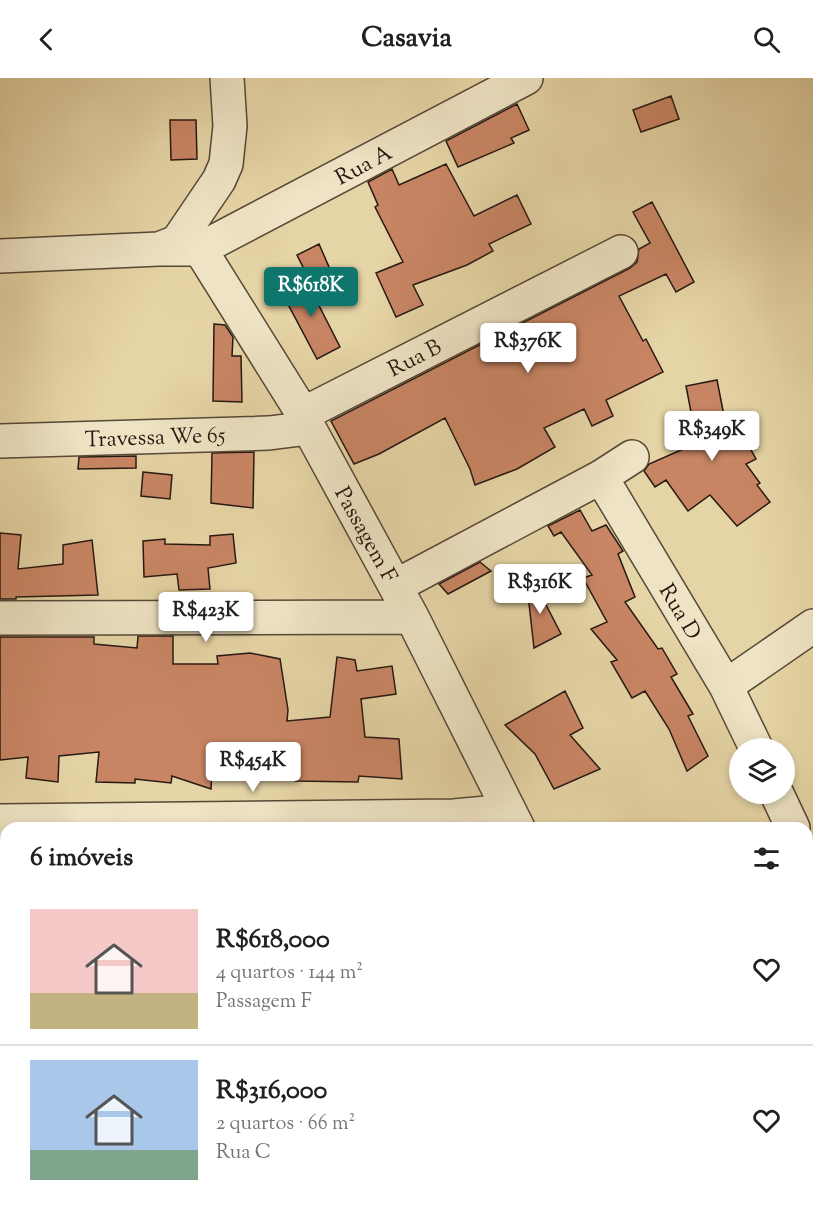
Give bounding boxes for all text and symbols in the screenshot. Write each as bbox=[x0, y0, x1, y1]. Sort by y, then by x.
text: Casavia bbox=[361, 20, 452, 59]
icon: back bbox=[30, 23, 63, 56]
icon: search bbox=[750, 23, 783, 56]
street label: Rua A bbox=[330, 138, 399, 195]
pin: R$618K bbox=[262, 267, 360, 318]
text: R$618K bbox=[278, 272, 344, 301]
pin: R$376K bbox=[479, 323, 577, 374]
text: R$376K bbox=[494, 328, 562, 357]
street label: Rua B bbox=[383, 333, 448, 387]
pin: R$349K bbox=[663, 411, 761, 462]
text: R$349K bbox=[678, 416, 746, 445]
street label: Travessa We 65 bbox=[84, 421, 226, 457]
street label: Passagem F bbox=[325, 482, 404, 589]
pin: R$316K bbox=[491, 564, 589, 615]
text: R$316K bbox=[508, 569, 572, 598]
street label: Rua D bbox=[649, 579, 708, 647]
pin: R$423K bbox=[157, 592, 255, 643]
text: R$423K bbox=[172, 597, 240, 626]
map controls bbox=[729, 738, 795, 804]
button: layers bbox=[729, 738, 795, 804]
pin: R$454K bbox=[204, 742, 302, 793]
text: R$454K bbox=[220, 747, 286, 776]
text: 6 imóveis bbox=[30, 840, 133, 877]
icon: filters bbox=[750, 842, 783, 875]
text: R$618,000 bbox=[216, 922, 330, 959]
icon: home bbox=[78, 933, 150, 1005]
icon: heart bbox=[750, 953, 783, 986]
text: 4 quartos · 144 m² bbox=[216, 959, 363, 988]
text: Passagem F bbox=[216, 988, 312, 1017]
text: R$316,000 bbox=[216, 1073, 327, 1110]
icon: home bbox=[78, 1084, 150, 1156]
icon: heart bbox=[750, 1104, 783, 1137]
text: 2 quartos · 66 m² bbox=[216, 1110, 355, 1139]
text: Rua C bbox=[216, 1139, 271, 1168]

